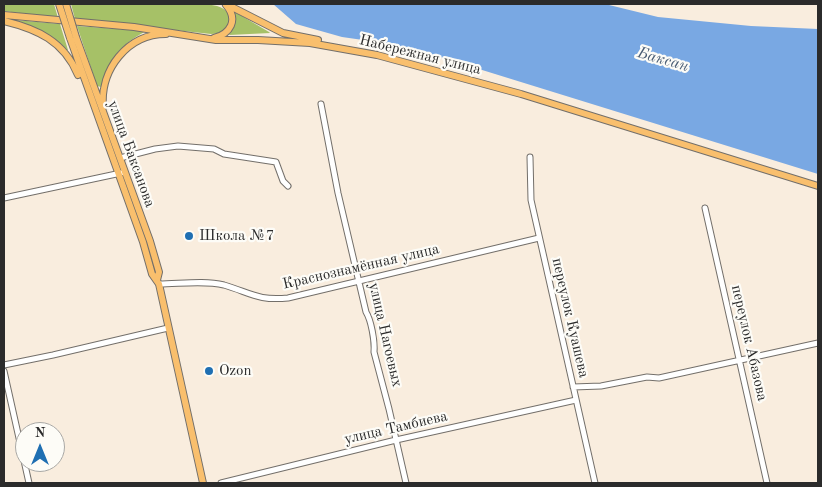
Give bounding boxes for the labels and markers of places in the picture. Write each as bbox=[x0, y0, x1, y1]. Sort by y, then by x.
place label: Школа №7 bbox=[199, 227, 274, 245]
marker: Школа №7 bbox=[183, 230, 195, 242]
place label: Ozon bbox=[219, 362, 252, 380]
marker: Ozon bbox=[203, 365, 215, 377]

